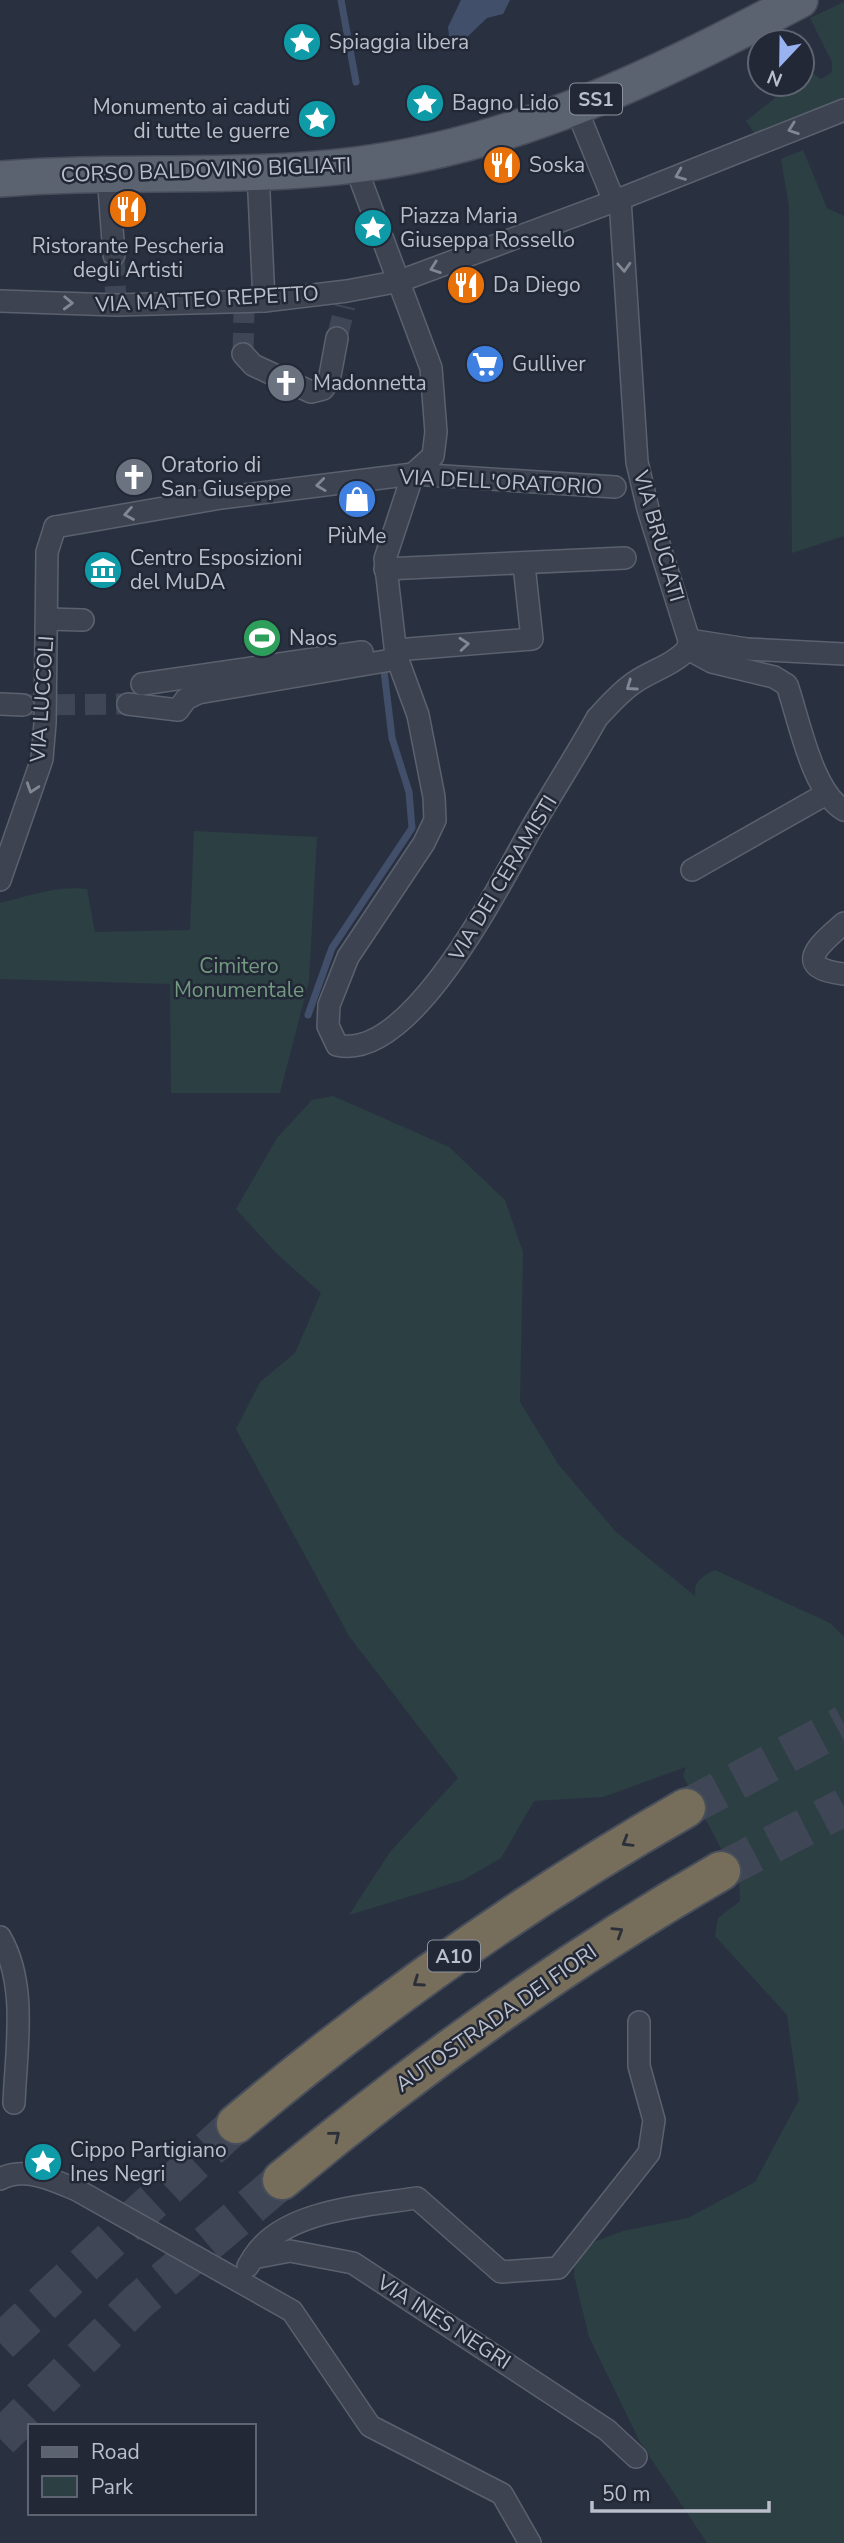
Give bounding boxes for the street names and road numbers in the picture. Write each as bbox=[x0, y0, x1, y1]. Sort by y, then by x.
road number: SS1 bbox=[570, 83, 622, 114]
street label: CORSO BALDOVINO BIGLIATI bbox=[60, 151, 352, 189]
street label: VIA MATTEO REPETTO bbox=[94, 279, 319, 319]
street label: VIA DELL'ORATORIO bbox=[398, 463, 603, 501]
street label: VIA BRUCIATI bbox=[627, 466, 691, 605]
street label: VIA LUCCOLI bbox=[24, 635, 60, 764]
street label: VIA DEI CERAMISTI bbox=[442, 790, 564, 967]
street label: AUTOSTRADA DEI FIORI bbox=[390, 1938, 602, 2098]
road number: A10 bbox=[428, 1940, 480, 1972]
street label: VIA INES NEGRI bbox=[371, 2268, 516, 2376]

